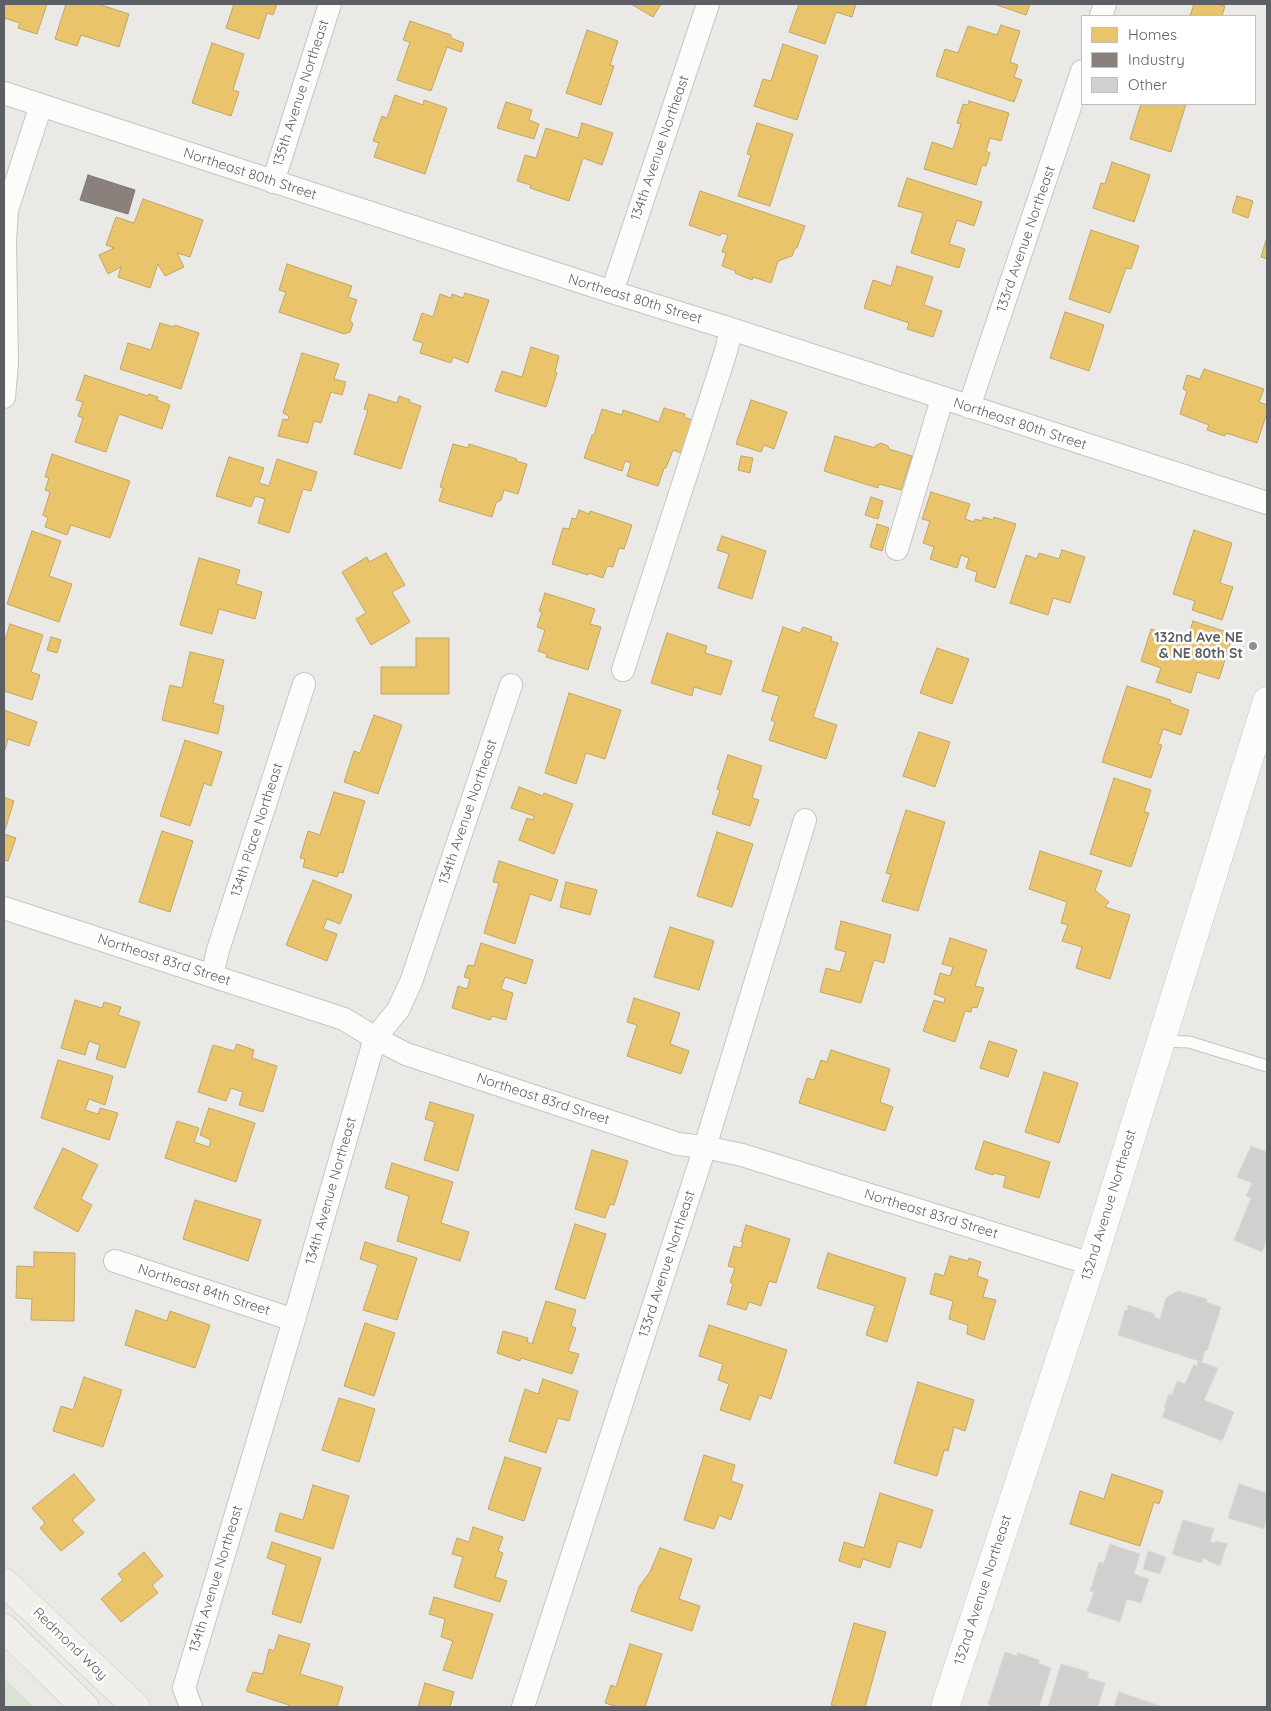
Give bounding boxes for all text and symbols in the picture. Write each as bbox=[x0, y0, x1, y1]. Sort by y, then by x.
legend bbox=[1081, 15, 1256, 105]
street label: 135th Avenue Northeast bbox=[269, 18, 333, 168]
text: Homes bbox=[1128, 25, 1177, 44]
text: Industry bbox=[1128, 50, 1185, 69]
street label: 134th Avenue Northeast bbox=[627, 73, 693, 223]
text: Other bbox=[1128, 75, 1167, 94]
street label: Northeast 80th Street bbox=[181, 145, 319, 203]
street label: 133rd Avenue Northeast bbox=[993, 164, 1059, 314]
street label: Northeast 80th Street bbox=[566, 271, 704, 327]
street label: Northeast 80th Street bbox=[951, 395, 1089, 453]
place label: 132nd Ave NE & NE 80th St bbox=[1154, 630, 1243, 662]
marker: 132nd Ave NE & NE 80th St bbox=[1247, 640, 1259, 652]
street label: 134th Avenue Northeast bbox=[435, 737, 501, 887]
street label: 134th Place Northeast bbox=[227, 761, 287, 899]
street label: Northeast 83rd Street bbox=[95, 931, 233, 989]
street label: Northeast 83rd Street bbox=[474, 1070, 612, 1128]
street label: 134th Avenue Northeast bbox=[302, 1115, 360, 1267]
street label: 132nd Avenue Northeast bbox=[1078, 1128, 1140, 1282]
street label: Northeast 83rd Street bbox=[862, 1186, 1000, 1242]
street label: 133rd Avenue Northeast bbox=[635, 1188, 699, 1340]
street label: Northeast 84th Street bbox=[136, 1261, 272, 1319]
street label: 134th Avenue Northeast bbox=[186, 1504, 246, 1654]
street label: 132nd Avenue Northeast bbox=[951, 1513, 1015, 1667]
street label: Redmond Way bbox=[29, 1604, 111, 1684]

